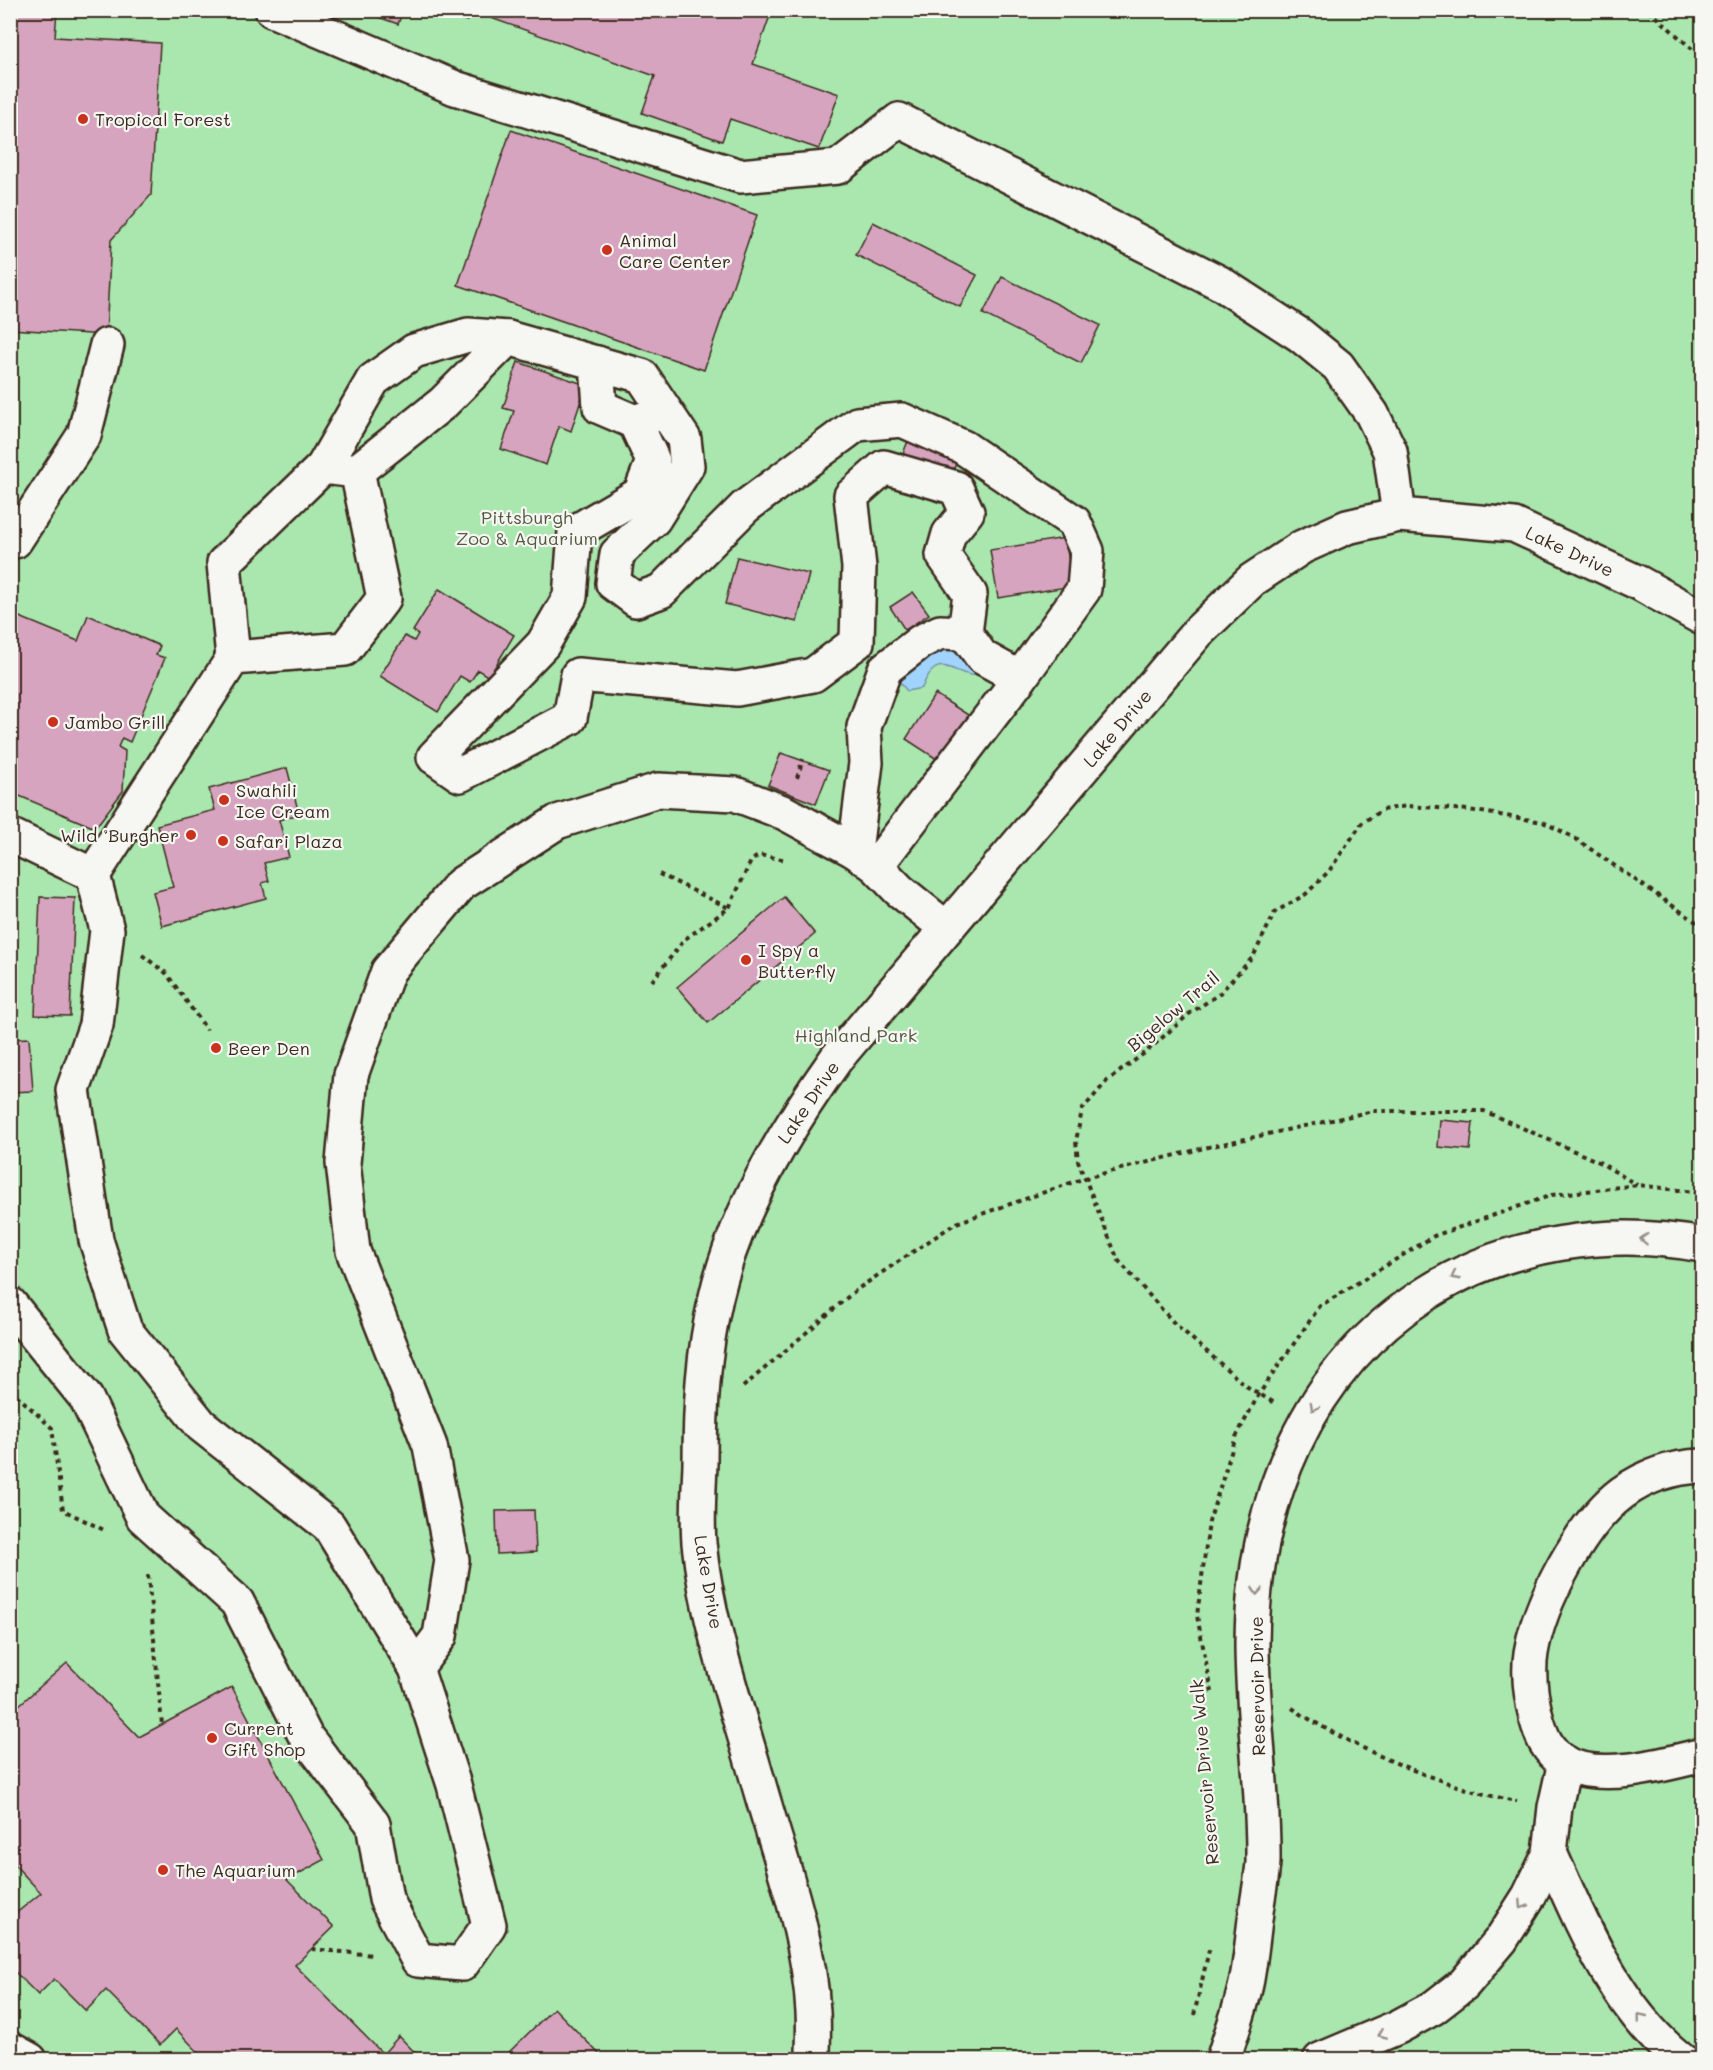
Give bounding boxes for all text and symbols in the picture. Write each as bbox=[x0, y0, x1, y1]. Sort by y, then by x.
place label: Tropical Forest bbox=[95, 107, 231, 131]
marker: Tropical Forest bbox=[76, 112, 90, 126]
place label: Animal Care Center bbox=[619, 228, 731, 273]
marker: Animal Care Center bbox=[600, 243, 614, 257]
park label: Pittsburgh Zoo & Aquarium bbox=[456, 505, 598, 550]
street label: Lake Drive bbox=[1522, 520, 1618, 582]
street label: Lake Drive bbox=[1077, 684, 1157, 772]
place label: Jambo Grill bbox=[65, 710, 165, 734]
marker: Jambo Grill bbox=[46, 715, 60, 729]
place label: Swahili Ice Cream bbox=[236, 778, 330, 823]
marker: Swahili Ice Cream bbox=[217, 793, 231, 807]
place label: Wild ’Burgher bbox=[60, 823, 179, 847]
marker: Wild ’Burgher bbox=[184, 828, 198, 842]
place label: Safari Plaza bbox=[235, 829, 343, 853]
marker: Safari Plaza bbox=[216, 834, 230, 848]
place label: I Spy a Butterfly bbox=[758, 938, 836, 983]
marker: I Spy a Butterfly bbox=[739, 953, 753, 967]
street label: Bigelow Trail bbox=[1122, 965, 1224, 1057]
park label: Highland Park bbox=[795, 1023, 917, 1047]
place label: Beer Den bbox=[228, 1036, 310, 1060]
marker: Beer Den bbox=[209, 1041, 223, 1055]
street label: Lake Drive bbox=[772, 1056, 844, 1148]
one-way arrow bbox=[1640, 1233, 1649, 1246]
one-way arrow bbox=[1451, 1269, 1461, 1280]
one-way arrow bbox=[1310, 1401, 1321, 1411]
street label: Lake Drive bbox=[689, 1533, 729, 1631]
one-way arrow bbox=[1251, 1587, 1264, 1596]
street label: Reservoir Drive bbox=[1244, 1616, 1270, 1756]
street label: Reservoir Drive Walk bbox=[1184, 1678, 1224, 1866]
place label: Current Gift Shop bbox=[224, 1716, 306, 1761]
marker: Current Gift Shop bbox=[205, 1731, 219, 1745]
place label: The Aquarium bbox=[175, 1858, 296, 1882]
marker: The Aquarium bbox=[156, 1863, 170, 1877]
one-way arrow bbox=[1519, 1899, 1531, 1909]
one-way arrow bbox=[1637, 2013, 1648, 2024]
one-way arrow bbox=[1378, 2026, 1389, 2038]

